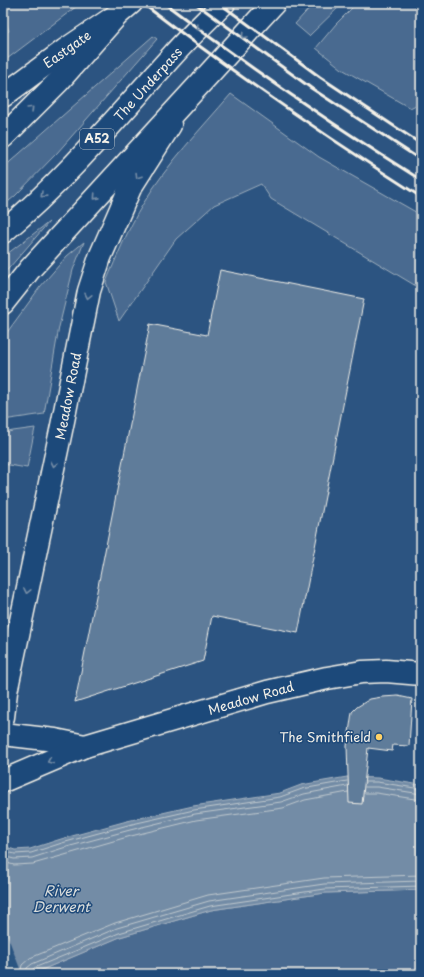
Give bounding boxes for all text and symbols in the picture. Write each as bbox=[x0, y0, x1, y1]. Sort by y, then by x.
one-way arrow bbox=[196, 23, 204, 31]
street label: Eastgate bbox=[39, 25, 95, 72]
one-way arrow bbox=[241, 31, 249, 39]
street label: The Underpass bbox=[109, 42, 186, 125]
one-way arrow bbox=[26, 106, 34, 114]
road number: A52 bbox=[80, 129, 114, 149]
one-way arrow bbox=[135, 172, 142, 179]
one-way arrow bbox=[40, 190, 48, 198]
one-way arrow bbox=[94, 192, 101, 199]
one-way arrow bbox=[85, 292, 93, 299]
street label: Meadow Road bbox=[50, 350, 85, 441]
one-way arrow bbox=[51, 461, 59, 467]
one-way arrow bbox=[24, 588, 32, 594]
street label: Meadow Road bbox=[206, 676, 296, 719]
place label: The Smithfield bbox=[280, 727, 371, 746]
marker: The Smithfield bbox=[374, 732, 384, 742]
one-way arrow bbox=[47, 757, 54, 765]
water label: River Derwent bbox=[32, 880, 92, 917]

